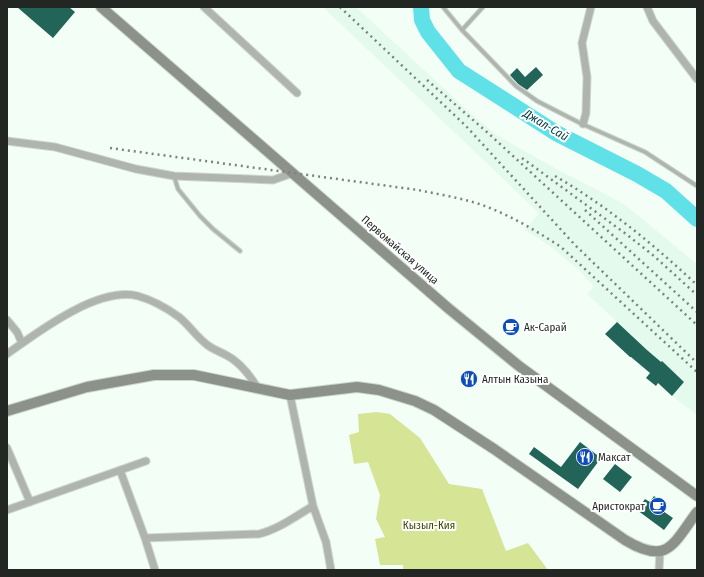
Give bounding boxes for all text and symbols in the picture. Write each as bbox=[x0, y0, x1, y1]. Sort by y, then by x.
water label: Джал-Сай bbox=[520, 106, 571, 144]
street label: Первомайская улица bbox=[359, 213, 441, 287]
cafe icon: Ак-Сарай bbox=[501, 317, 521, 337]
place label: Ак-Сарай bbox=[524, 321, 567, 334]
restaurant icon: Алтын Казына bbox=[459, 369, 479, 389]
place label: Алтын Казына bbox=[482, 373, 548, 386]
restaurant icon: Максат bbox=[575, 447, 595, 467]
place label: Максат bbox=[598, 451, 631, 464]
cafe icon: Аристократ bbox=[648, 496, 668, 516]
place label: Аристократ bbox=[592, 500, 646, 513]
park label: Кызыл-Кия bbox=[403, 519, 455, 532]

